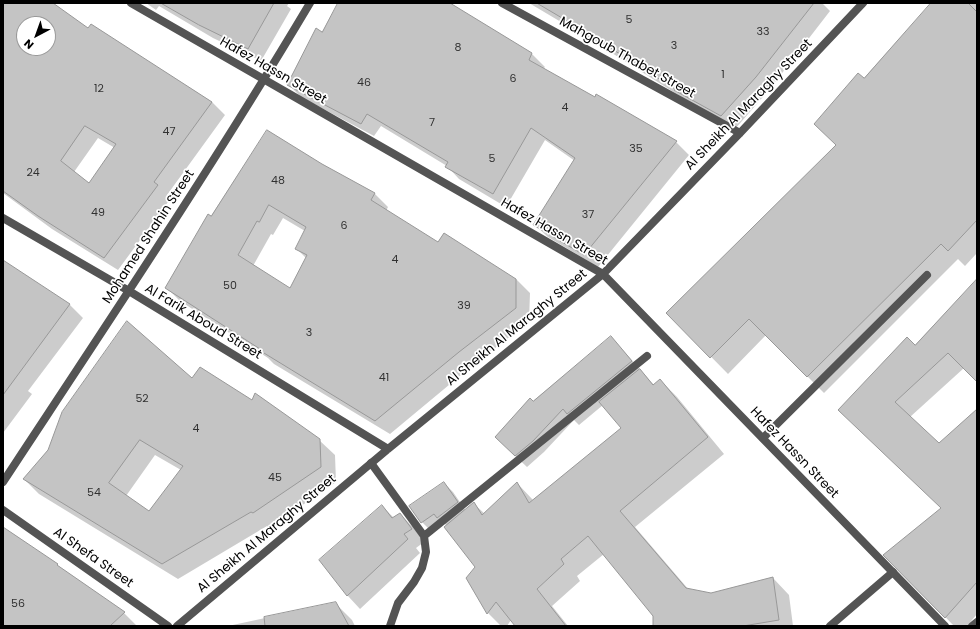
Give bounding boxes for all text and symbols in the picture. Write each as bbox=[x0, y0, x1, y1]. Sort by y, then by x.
house number: 5 bbox=[626, 13, 632, 27]
street label: Mahgoub Thabet Street bbox=[556, 14, 698, 102]
north arrow bbox=[16, 16, 56, 56]
house number: 33 bbox=[757, 25, 769, 39]
street label: Hafez Hassn Street bbox=[217, 34, 329, 108]
text: N bbox=[20, 36, 37, 53]
street label: Al Sheikh Al Maraghy Street bbox=[682, 36, 816, 174]
house number: 3 bbox=[671, 39, 677, 53]
house number: 8 bbox=[455, 41, 461, 55]
house number: 1 bbox=[721, 68, 725, 82]
house number: 6 bbox=[510, 72, 516, 86]
house number: 46 bbox=[357, 76, 371, 90]
house number: 12 bbox=[94, 82, 104, 96]
house number: 4 bbox=[562, 101, 568, 115]
house number: 7 bbox=[429, 116, 435, 130]
house number: 47 bbox=[163, 125, 175, 139]
house number: 35 bbox=[629, 142, 643, 156]
house number: 5 bbox=[489, 152, 495, 166]
house number: 24 bbox=[26, 166, 40, 180]
street label: Mohamed Shahin Street bbox=[100, 167, 198, 307]
house number: 48 bbox=[271, 174, 285, 188]
street label: Hafez Hassn Street bbox=[498, 195, 610, 269]
house number: 49 bbox=[91, 206, 105, 220]
house number: 37 bbox=[582, 208, 594, 222]
house number: 6 bbox=[341, 219, 347, 233]
house number: 4 bbox=[392, 253, 398, 267]
street label: Al Sheikh Al Maraghy Street bbox=[444, 267, 590, 389]
house number: 50 bbox=[223, 279, 237, 293]
street label: Al Farik Aboud Street bbox=[142, 281, 264, 363]
house number: 39 bbox=[457, 299, 471, 313]
house number: 3 bbox=[306, 326, 312, 340]
house number: 41 bbox=[379, 371, 389, 385]
house number: 52 bbox=[135, 392, 149, 406]
street label: Hafez Hassn Street bbox=[746, 404, 842, 502]
house number: 4 bbox=[193, 422, 199, 436]
street label: Al Sheikh Al Maraghy Street bbox=[195, 471, 339, 597]
house number: 45 bbox=[268, 471, 282, 485]
house number: 54 bbox=[87, 486, 101, 500]
street label: Al Shefa Street bbox=[50, 525, 136, 591]
house number: 56 bbox=[11, 597, 25, 611]

